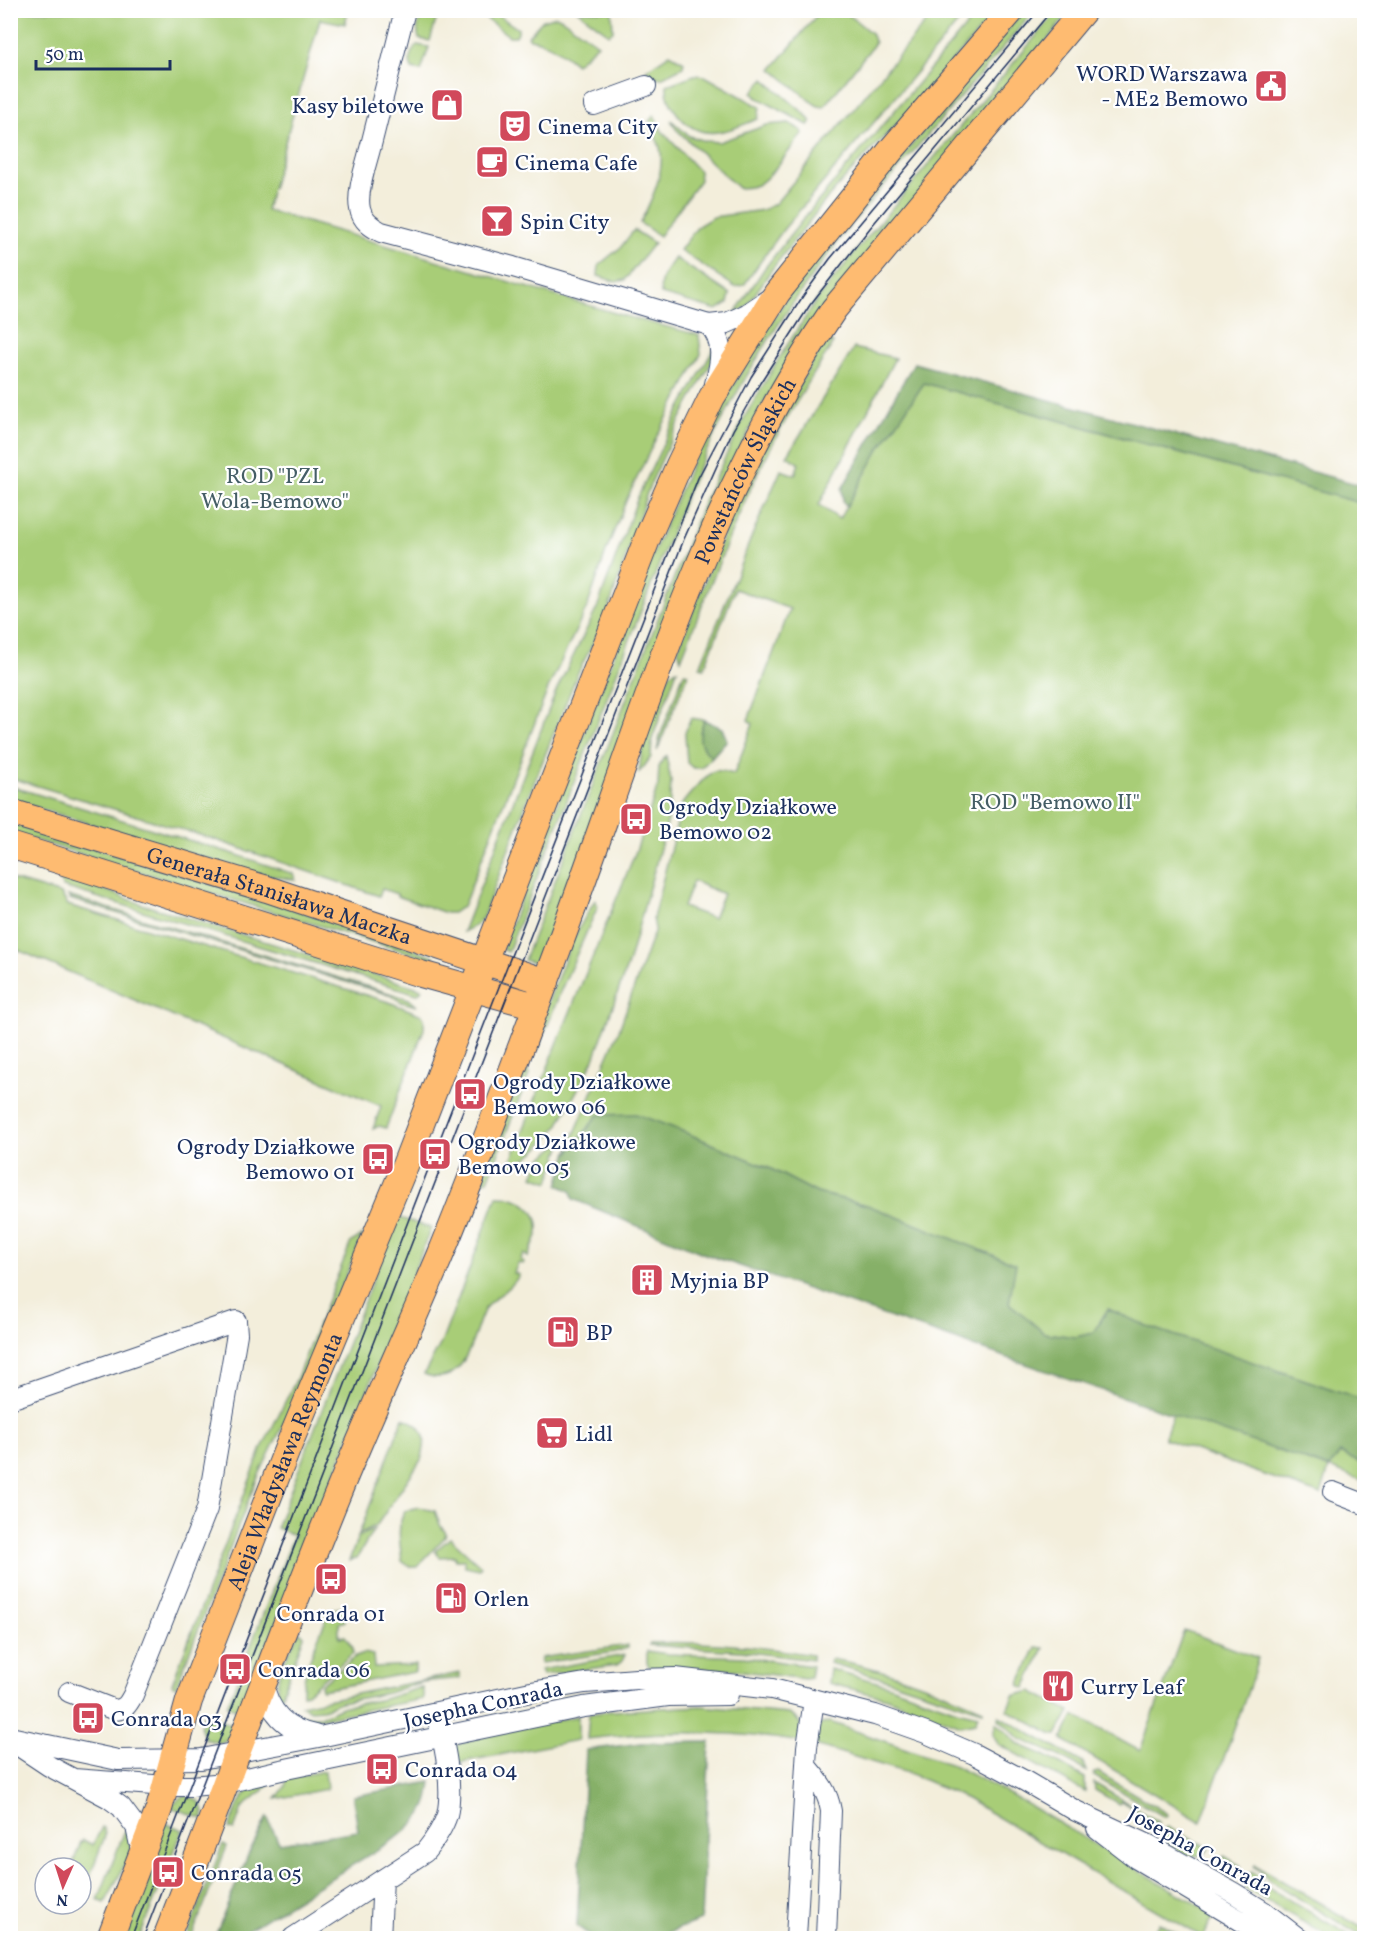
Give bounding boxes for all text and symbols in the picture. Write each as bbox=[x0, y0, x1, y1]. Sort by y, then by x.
scale bar bbox=[36, 33, 170, 71]
text: 50 m bbox=[45, 43, 84, 68]
place label: WORD Warszawa - ME2 Bemowo bbox=[1076, 60, 1248, 116]
public building icon: WORD Warszawa - ME2 Bemowo bbox=[1253, 68, 1289, 104]
shop icon: Kasy biletowe bbox=[429, 87, 465, 123]
place label: Kasy biletowe bbox=[292, 92, 424, 123]
theatre icon: Cinema City bbox=[497, 108, 533, 144]
place label: Cinema City bbox=[538, 113, 658, 144]
cafe icon: Cinema Cafe bbox=[474, 144, 510, 180]
place label: Cinema Cafe bbox=[515, 149, 638, 180]
bar icon: Spin City bbox=[479, 203, 515, 239]
place label: Spin City bbox=[520, 208, 610, 239]
street label: Powstańców Śląskich bbox=[688, 373, 806, 570]
park label: ROD "PZL Wola-Bemowo" bbox=[201, 462, 349, 518]
park label: ROD "Bemowo II" bbox=[970, 788, 1140, 819]
place label: Ogrody Działkowe Bemowo 02 bbox=[659, 793, 837, 849]
bus stop icon: Ogrody Działkowe Bemowo 02 bbox=[618, 801, 654, 837]
street label: Generała Stanisława Maczka bbox=[142, 841, 415, 954]
place label: Ogrody Działkowe Bemowo 06 bbox=[493, 1068, 671, 1124]
bus stop icon: Ogrody Działkowe Bemowo 06 bbox=[452, 1076, 488, 1112]
place label: Ogrody Działkowe Bemowo 05 bbox=[458, 1128, 636, 1184]
place label: Ogrody Działkowe Bemowo 01 bbox=[177, 1133, 355, 1189]
bus stop icon: Ogrody Działkowe Bemowo 05 bbox=[417, 1136, 453, 1172]
bus stop icon: Ogrody Działkowe Bemowo 01 bbox=[360, 1141, 396, 1177]
building icon: Myjnia BP bbox=[629, 1262, 665, 1298]
place label: Myjnia BP bbox=[670, 1267, 769, 1298]
fuel station icon: BP bbox=[545, 1314, 581, 1350]
place label: BP bbox=[586, 1319, 613, 1350]
street label: Aleja Władysława Reymonta bbox=[220, 1328, 352, 1596]
supermarket icon: Lidl bbox=[534, 1415, 570, 1451]
place label: Lidl bbox=[575, 1420, 613, 1451]
bus stop icon: Conrada 01 bbox=[313, 1561, 349, 1597]
fuel station icon: Orlen bbox=[433, 1580, 469, 1616]
place label: Orlen bbox=[474, 1585, 529, 1616]
place label: Conrada 01 bbox=[277, 1600, 385, 1631]
bus stop icon: Conrada 06 bbox=[217, 1651, 253, 1687]
place label: Conrada 06 bbox=[258, 1656, 370, 1687]
restaurant icon: Curry Leaf bbox=[1040, 1668, 1076, 1704]
place label: Curry Leaf bbox=[1081, 1673, 1186, 1704]
street label: Josepha Conrada bbox=[401, 1674, 566, 1738]
bus stop icon: Conrada 03 bbox=[70, 1700, 106, 1736]
place label: Conrada 03 bbox=[111, 1705, 222, 1736]
bus stop icon: Conrada 04 bbox=[364, 1751, 400, 1787]
place label: Conrada 04 bbox=[405, 1756, 518, 1787]
street label: Josepha Conrada bbox=[1121, 1799, 1278, 1905]
bus stop icon: Conrada 05 bbox=[150, 1854, 186, 1890]
north arrow bbox=[33, 1856, 93, 1916]
place label: Conrada 05 bbox=[191, 1859, 302, 1890]
text: N bbox=[56, 1888, 69, 1910]

